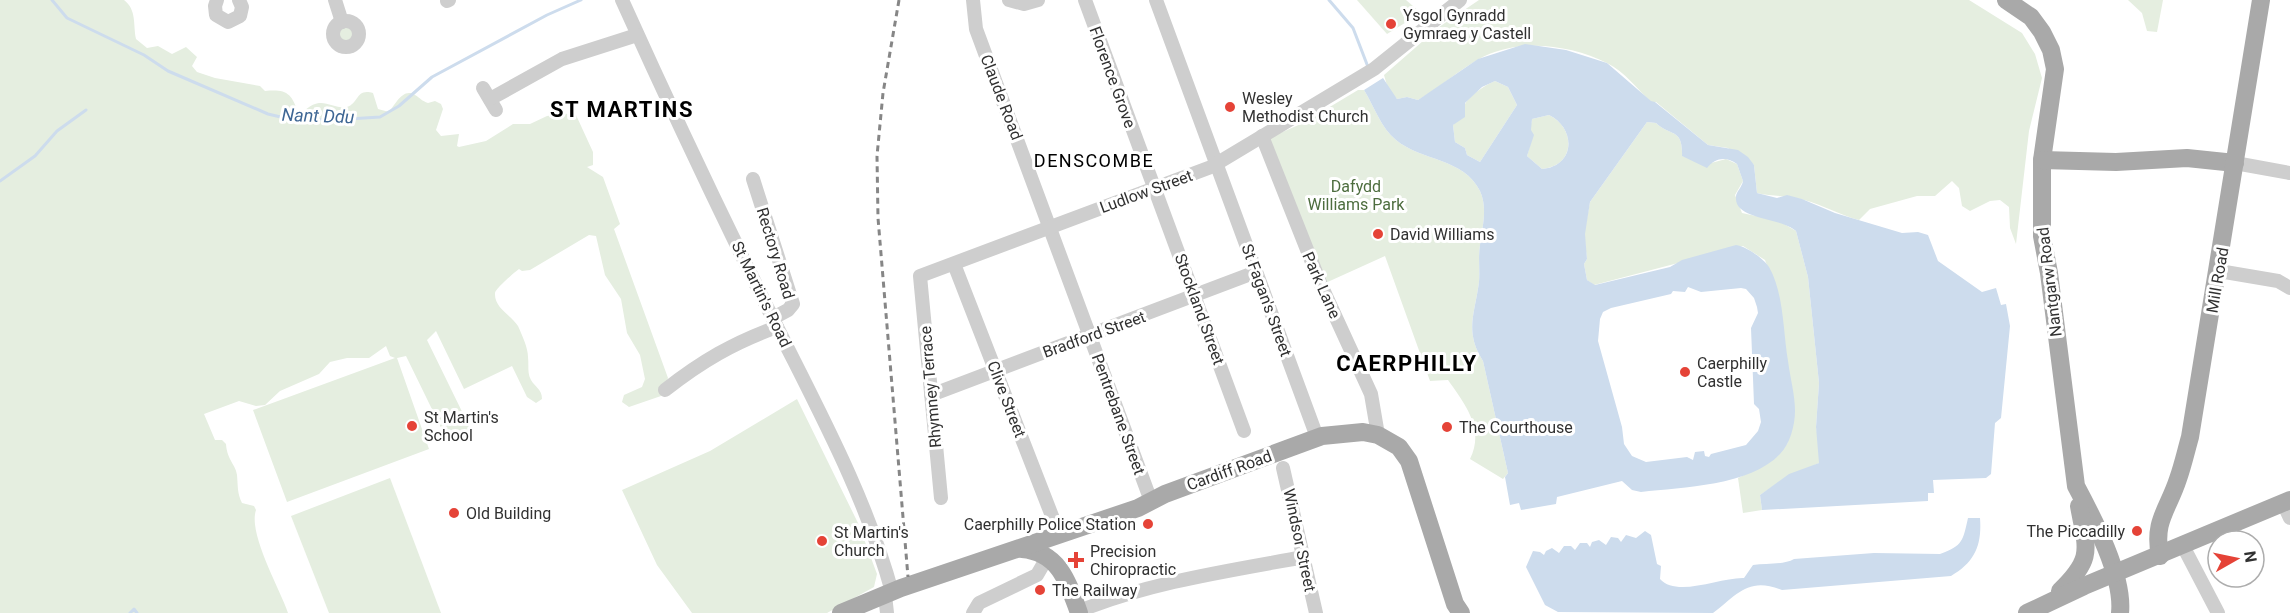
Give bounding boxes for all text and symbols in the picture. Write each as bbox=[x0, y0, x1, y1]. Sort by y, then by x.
place label: Ysgol Gynradd Gymraeg y Castell bbox=[1403, 6, 1531, 43]
marker: Ysgol Gynradd Gymraeg y Castell bbox=[1384, 17, 1398, 31]
street label: Florence Grove bbox=[1085, 24, 1140, 131]
street label: Claude Road bbox=[977, 52, 1027, 143]
place label: Wesley Methodist Church bbox=[1242, 89, 1369, 126]
district label: ST MARTINS bbox=[550, 97, 694, 122]
marker: Wesley Methodist Church bbox=[1223, 100, 1237, 114]
water label: Nant Ddu bbox=[281, 104, 355, 127]
district label: DENSCOMBE bbox=[1034, 150, 1154, 171]
street label: Ludlow Street bbox=[1097, 166, 1195, 217]
park label: Dafydd Williams Park bbox=[1308, 177, 1405, 214]
street label: Rectory Road bbox=[753, 205, 798, 301]
place label: David Williams bbox=[1390, 225, 1494, 244]
street label: Nantgarw Road bbox=[2033, 226, 2066, 338]
marker: David Williams bbox=[1371, 227, 1385, 241]
street label: St Martin's Road bbox=[728, 238, 795, 350]
street label: St Fagan's Street bbox=[1237, 241, 1296, 359]
street label: Mill Road bbox=[2202, 246, 2233, 314]
street label: Park Lane bbox=[1298, 249, 1345, 321]
street label: Stockland Street bbox=[1171, 251, 1228, 367]
street label: Bradford Street bbox=[1040, 307, 1148, 362]
street label: Rhymney Terrace bbox=[916, 325, 945, 449]
street label: Pentrebane Street bbox=[1088, 351, 1149, 477]
district label: CAERPHILLY bbox=[1336, 351, 1478, 376]
place label: Caerphilly Castle bbox=[1697, 354, 1767, 391]
street label: Clive Street bbox=[983, 358, 1030, 440]
marker: Caerphilly Castle bbox=[1678, 365, 1692, 379]
place label: St Martin's School bbox=[424, 408, 499, 445]
place label: The Courthouse bbox=[1459, 418, 1573, 437]
marker: St Martin's School bbox=[405, 419, 419, 433]
marker: The Courthouse bbox=[1440, 420, 1454, 434]
street label: Cardiff Road bbox=[1184, 446, 1274, 495]
street label: Windsor Street bbox=[1279, 487, 1320, 593]
place label: Old Building bbox=[466, 504, 551, 523]
marker: Old Building bbox=[447, 506, 461, 520]
place label: Caerphilly Police Station bbox=[964, 515, 1136, 534]
marker: Caerphilly Police Station bbox=[1141, 517, 1155, 531]
place label: The Piccadilly bbox=[2026, 522, 2125, 541]
place label: St Martin's Church bbox=[834, 523, 909, 560]
marker: The Piccadilly bbox=[2130, 524, 2144, 538]
north arrow bbox=[2206, 529, 2266, 589]
marker: St Martin's Church bbox=[815, 534, 829, 548]
place label: Precision Chiropractic bbox=[1090, 542, 1176, 579]
text: N bbox=[2240, 550, 2261, 564]
marker: Precision Chiropractic bbox=[1067, 551, 1085, 569]
place label: The Railway bbox=[1052, 581, 1138, 600]
marker: The Railway bbox=[1033, 583, 1047, 597]

